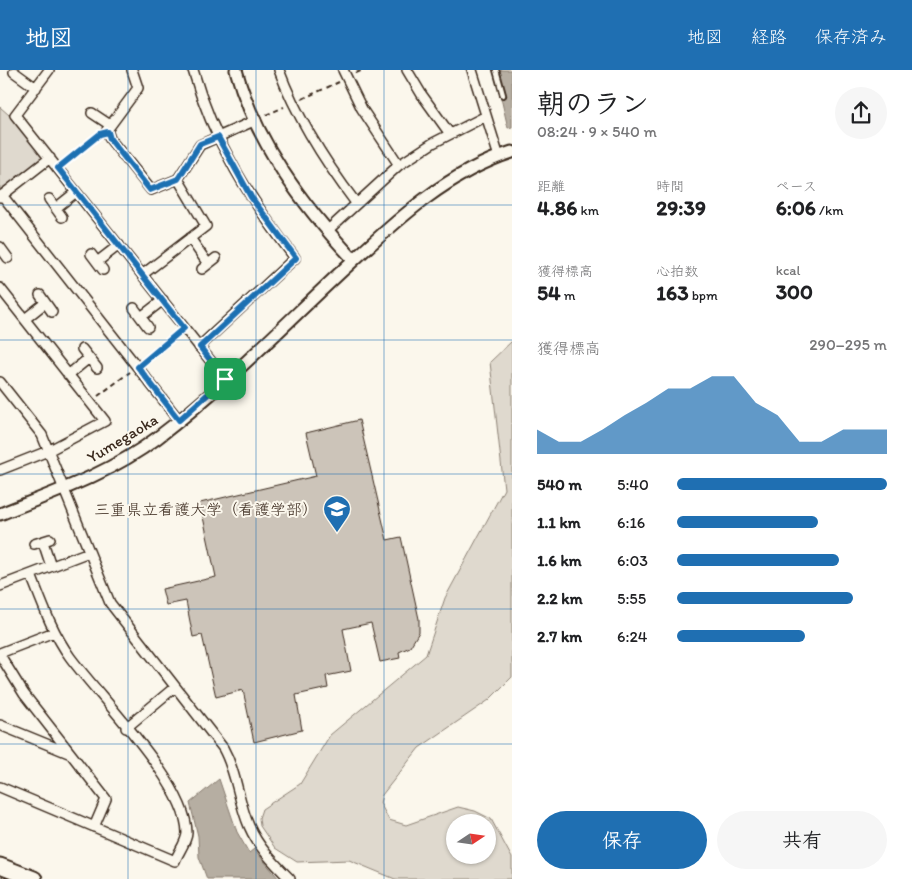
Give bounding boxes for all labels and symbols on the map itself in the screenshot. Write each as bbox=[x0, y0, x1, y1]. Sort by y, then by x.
pin bbox=[204, 358, 246, 400]
street label: Yumegaoka bbox=[83, 410, 161, 467]
school or university icon: 三重県立看護大学（看護学部） bbox=[322, 494, 352, 533]
place label: 三重県立看護大学（看護学部） bbox=[94, 500, 318, 519]
north arrow bbox=[446, 814, 496, 864]

